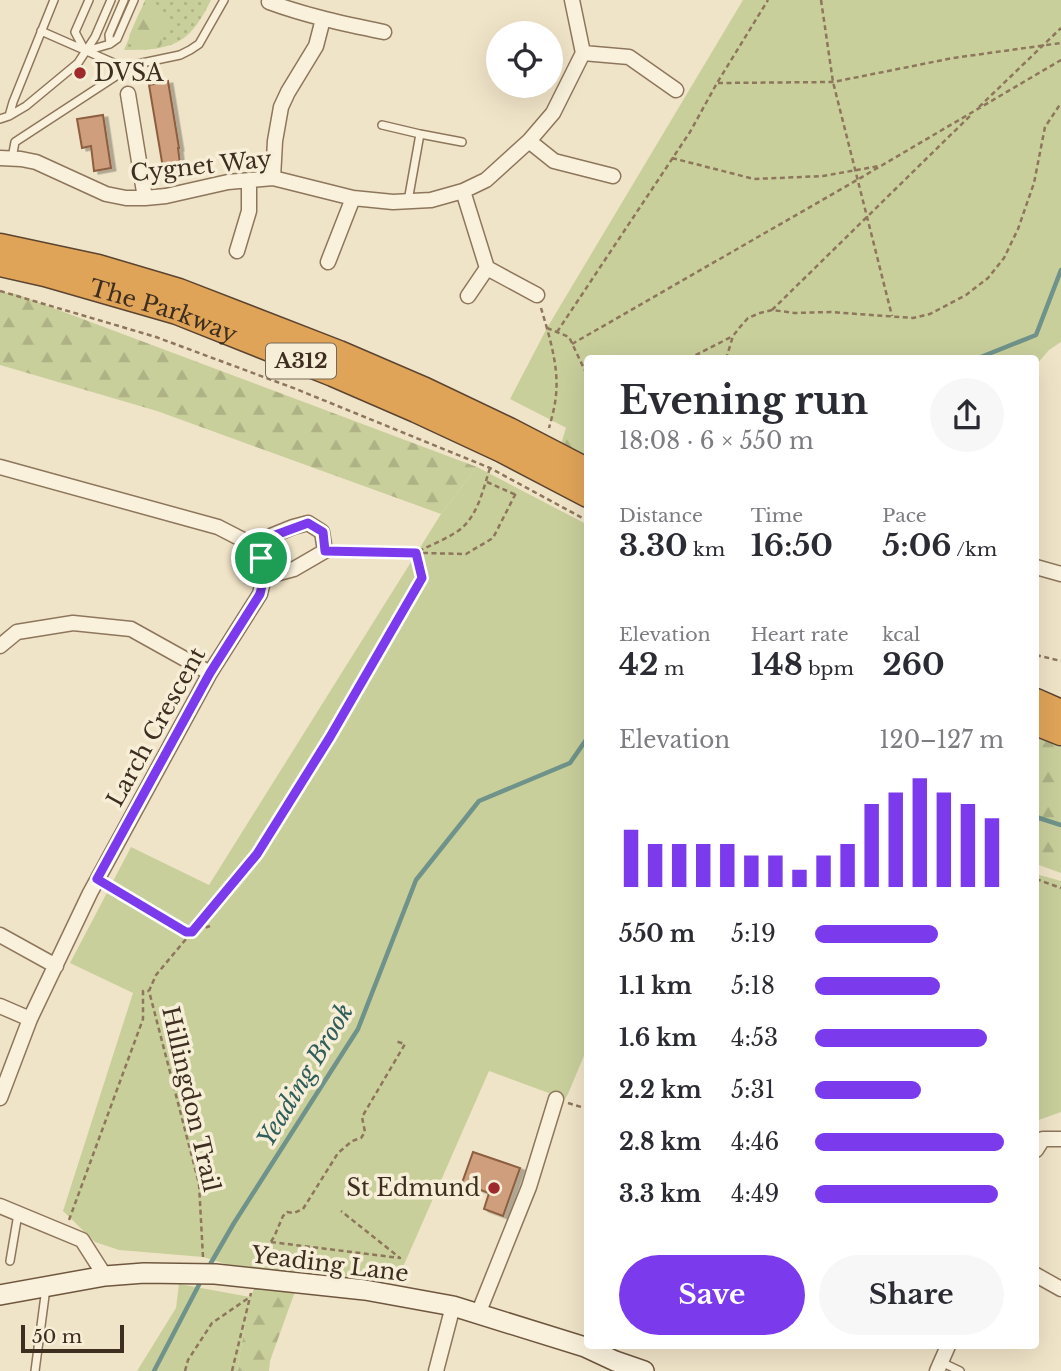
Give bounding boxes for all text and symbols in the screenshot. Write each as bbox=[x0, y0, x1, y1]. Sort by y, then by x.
map controls bbox=[486, 21, 563, 98]
button: locate bbox=[486, 21, 563, 98]
place label: DVSA bbox=[94, 59, 165, 87]
marker: DVSA bbox=[72, 65, 88, 81]
street label: Cygnet Way bbox=[129, 145, 273, 187]
street label: The Parkway bbox=[86, 274, 241, 349]
road number: A312 bbox=[266, 344, 336, 378]
text: Evening run bbox=[619, 377, 868, 424]
button: share bbox=[930, 378, 1004, 452]
text: 18:08 · 6 × 550 m bbox=[619, 427, 814, 455]
text: Distance bbox=[619, 504, 703, 527]
text: Time bbox=[751, 504, 803, 527]
text: Pace bbox=[882, 504, 927, 527]
text: 3.30 bbox=[619, 527, 688, 564]
text: 16:50 bbox=[751, 527, 833, 564]
text: 5:06 bbox=[882, 527, 952, 564]
pin bbox=[231, 528, 291, 588]
text: km bbox=[688, 538, 725, 561]
text: /km bbox=[952, 538, 997, 561]
icon: arrive bbox=[242, 539, 280, 577]
text: Elevation bbox=[619, 623, 711, 646]
text: Heart rate bbox=[751, 623, 849, 646]
text: kcal bbox=[882, 623, 920, 646]
street label: Larch Crescent bbox=[101, 642, 211, 812]
text: 42 bbox=[619, 646, 658, 683]
text: 148 bbox=[751, 646, 803, 683]
text: 260 bbox=[882, 646, 945, 683]
text: m bbox=[658, 657, 684, 680]
text: bpm bbox=[803, 657, 854, 680]
text: Elevation bbox=[619, 726, 730, 754]
text: 120–127 m bbox=[879, 726, 1004, 754]
text: 550 m bbox=[619, 920, 695, 948]
text: 5:19 bbox=[731, 920, 776, 948]
text: 1.1 km bbox=[619, 972, 692, 1000]
text: 5:18 bbox=[731, 972, 775, 1000]
water label: Yeading Brook bbox=[251, 998, 359, 1152]
street label: Hillingdon Trail bbox=[156, 1003, 226, 1195]
text: 1.6 km bbox=[619, 1024, 697, 1052]
text: 4:53 bbox=[731, 1024, 778, 1052]
text: 2.2 km bbox=[619, 1076, 702, 1104]
text: 5:31 bbox=[731, 1076, 775, 1104]
text: 2.8 km bbox=[619, 1128, 701, 1156]
text: 4:46 bbox=[731, 1128, 779, 1156]
place label: St Edmund bbox=[346, 1174, 480, 1202]
marker: St Edmund bbox=[486, 1180, 502, 1196]
text: 3.3 km bbox=[619, 1180, 701, 1208]
text: 4:49 bbox=[731, 1180, 779, 1208]
street label: Yeading Lane bbox=[249, 1240, 410, 1288]
button: Save bbox=[619, 1255, 805, 1335]
button: Share bbox=[819, 1255, 1004, 1335]
scale bar bbox=[21, 1322, 124, 1354]
text: 50 m bbox=[32, 1325, 82, 1348]

